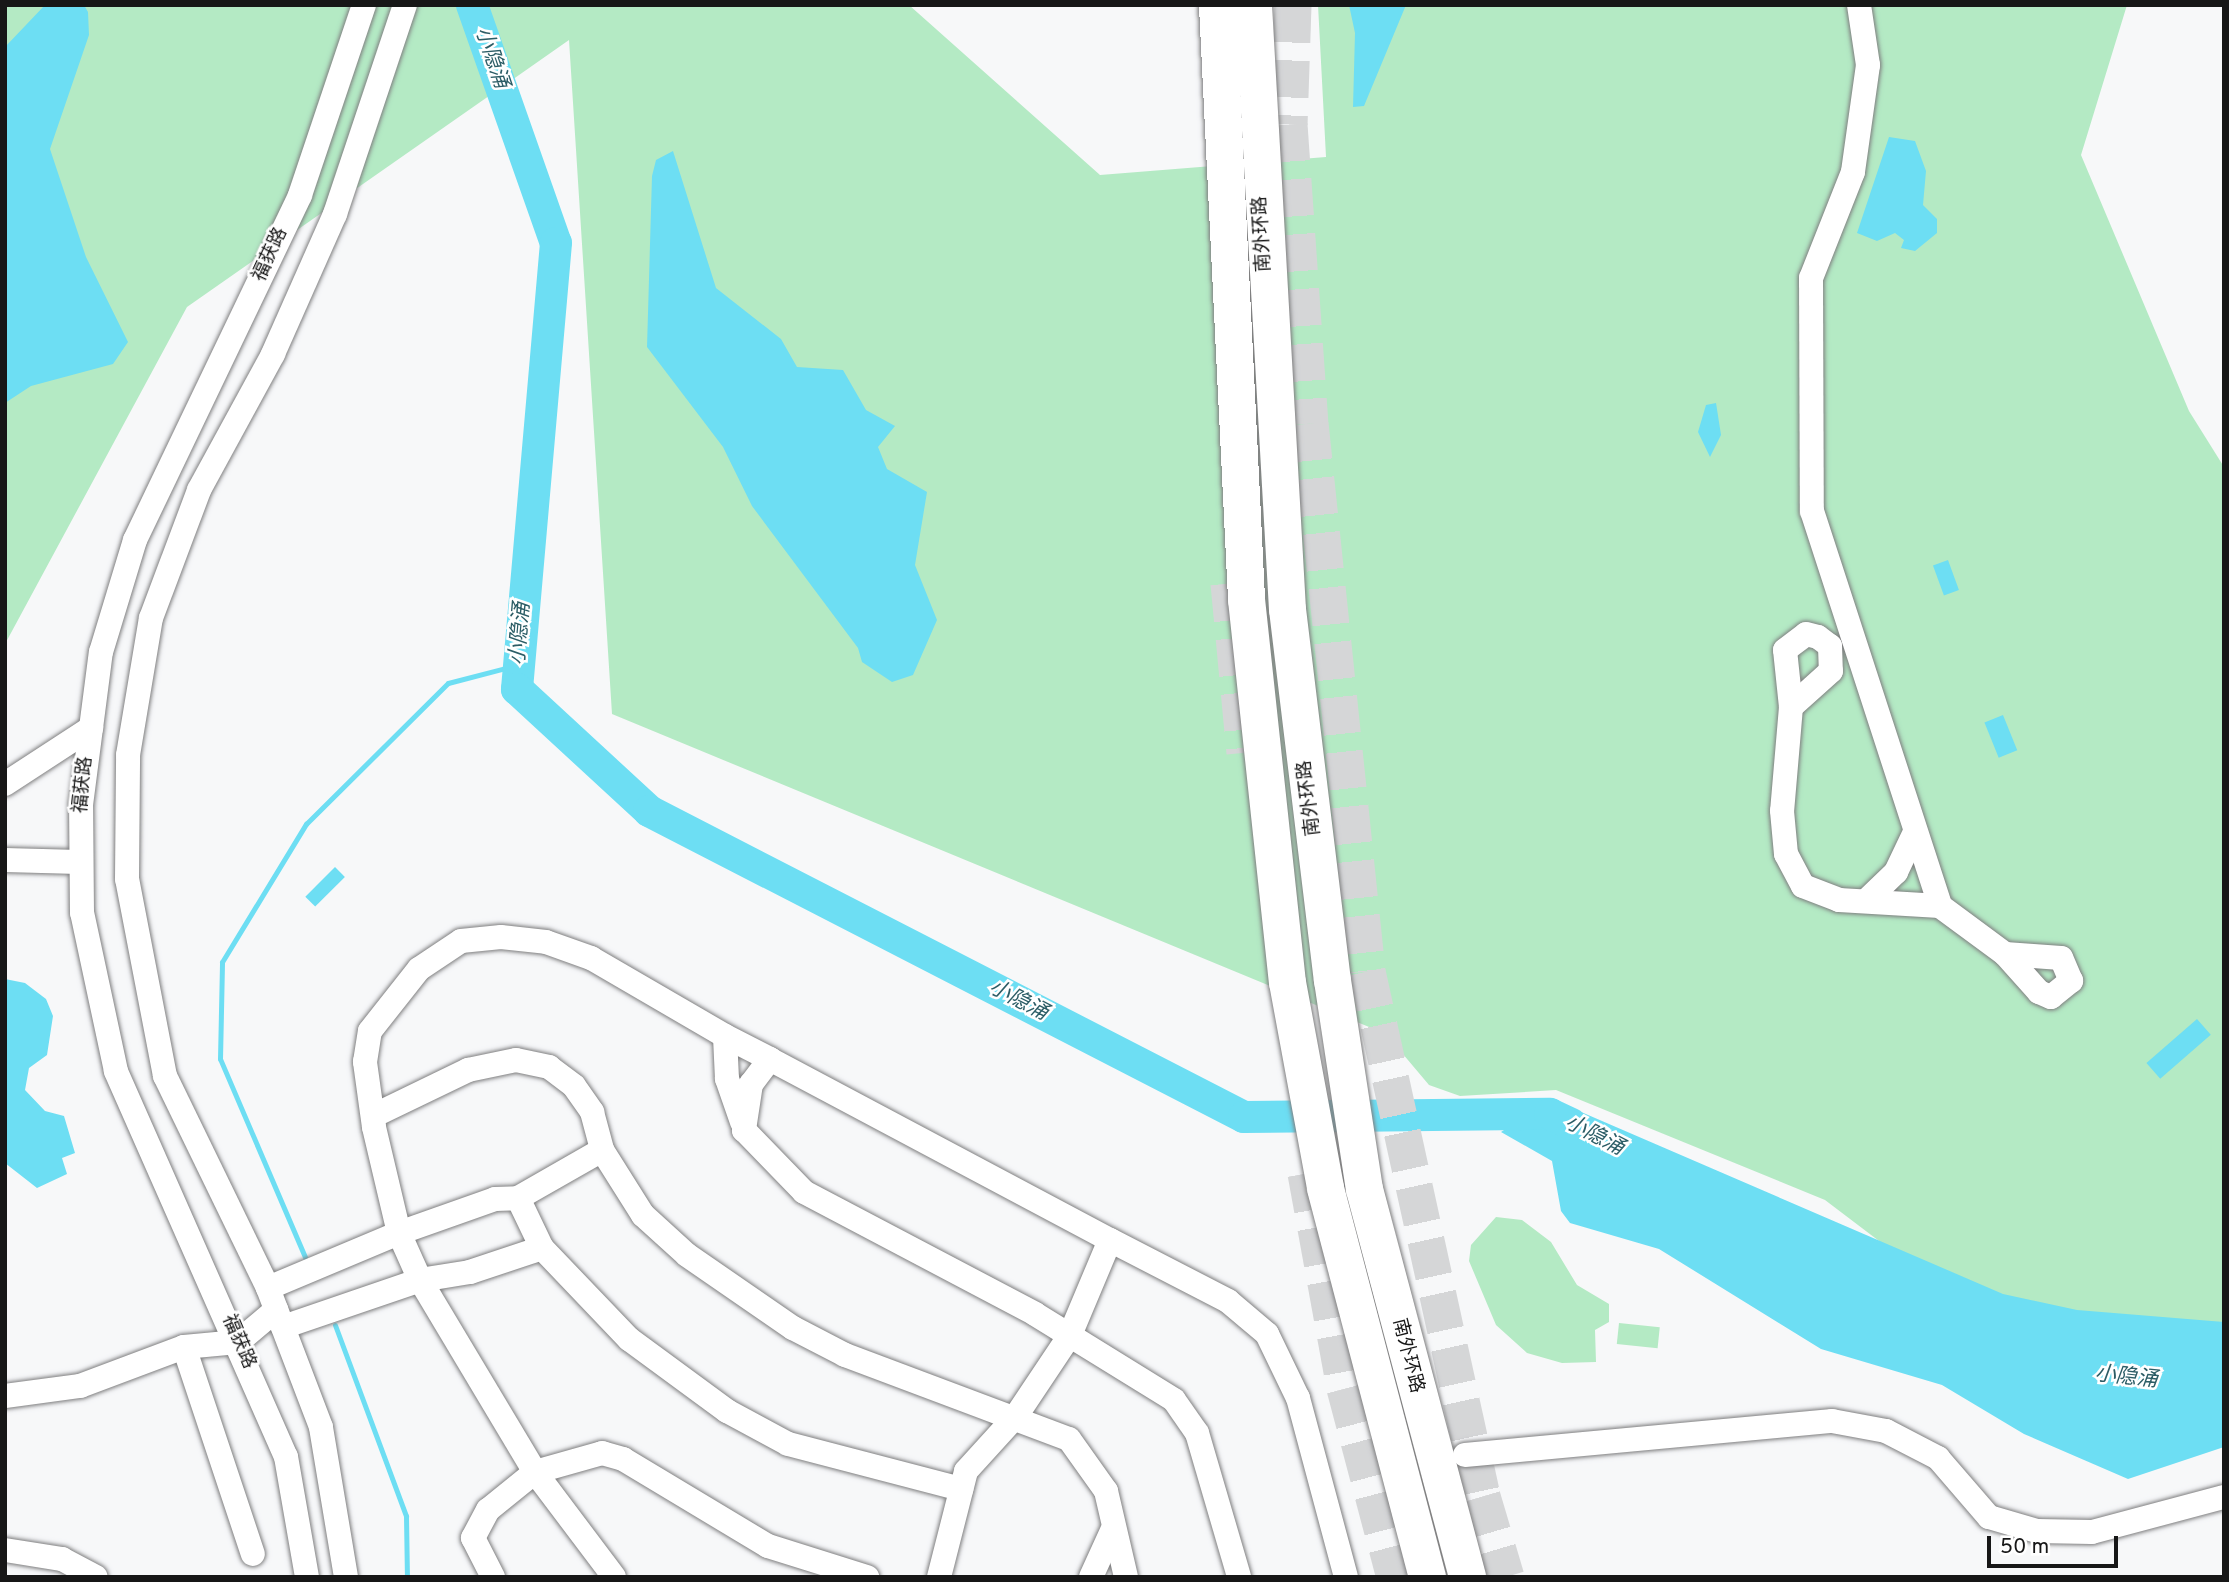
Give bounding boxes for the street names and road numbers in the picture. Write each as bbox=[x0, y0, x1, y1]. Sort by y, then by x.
street label: 南外环路 bbox=[1250, 195, 1276, 273]
street label: 福获路 bbox=[249, 224, 293, 286]
street label: 福获路 bbox=[70, 755, 98, 815]
street label: 南外环路 bbox=[1294, 759, 1326, 837]
street label: 福获路 bbox=[216, 1311, 260, 1373]
street label: 南外环路 bbox=[1387, 1316, 1427, 1396]

